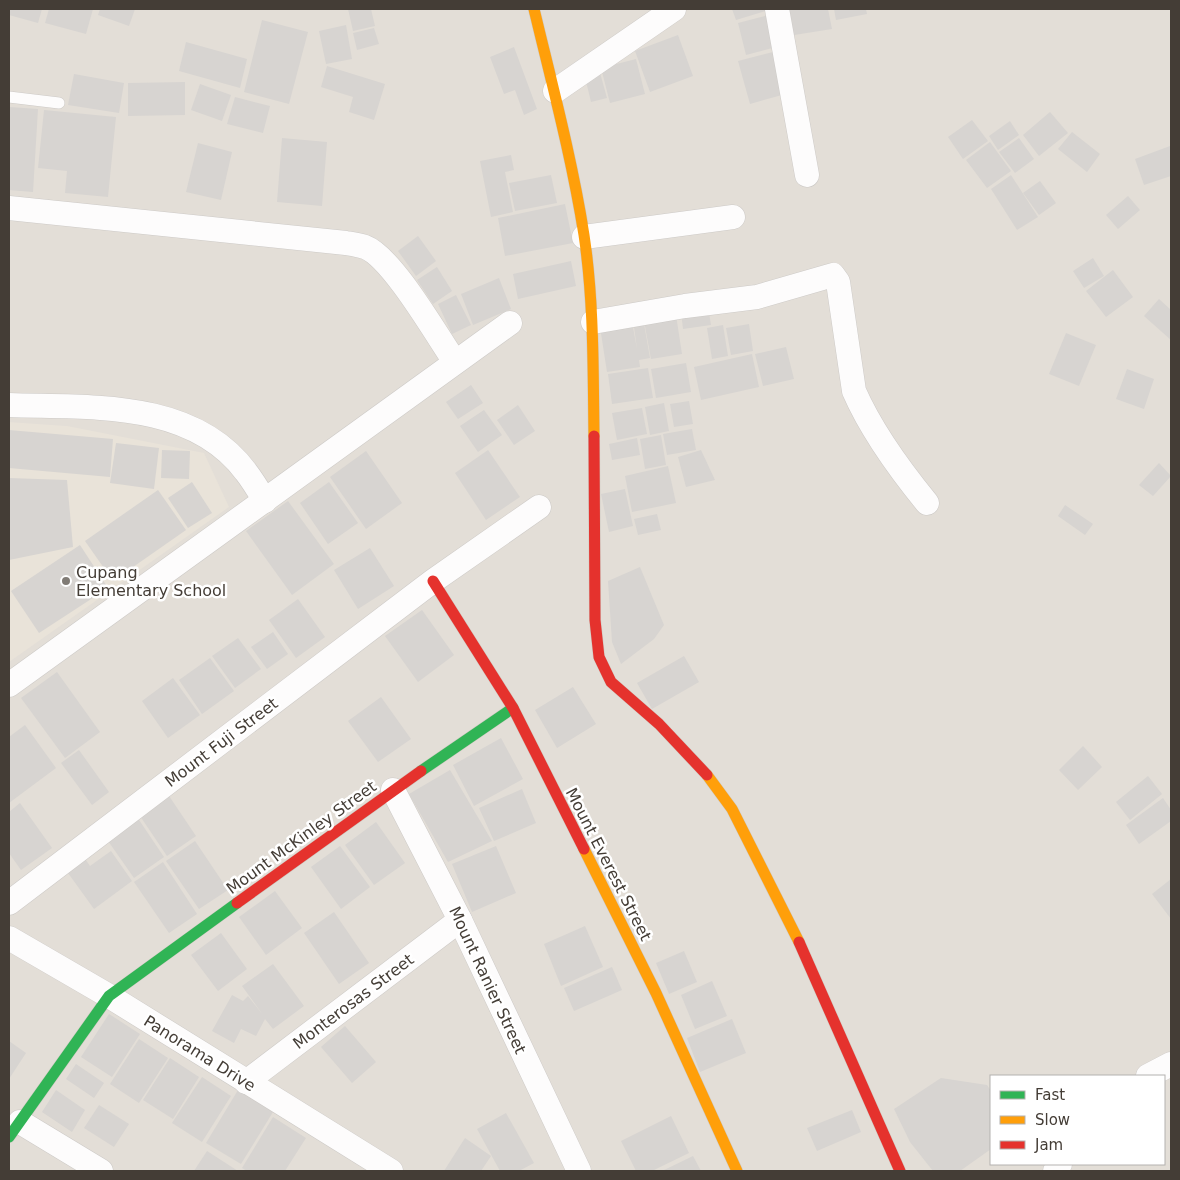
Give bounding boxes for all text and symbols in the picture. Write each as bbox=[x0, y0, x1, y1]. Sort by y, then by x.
place label: Cupang Elementary School bbox=[76, 563, 226, 600]
marker: Cupang Elementary School bbox=[60, 575, 72, 587]
street label: Mount Fuji Street bbox=[161, 694, 281, 791]
street label: Mount McKinley Street bbox=[223, 777, 380, 898]
street label: Mount Everest Street bbox=[562, 785, 655, 944]
street label: Mount Ranier Street bbox=[445, 903, 530, 1057]
street label: Monterosas Street bbox=[289, 950, 417, 1053]
street label: Panorama Drive bbox=[140, 1011, 259, 1095]
legend bbox=[990, 1075, 1165, 1165]
text: Fast bbox=[1035, 1086, 1065, 1104]
text: Slow bbox=[1035, 1111, 1070, 1129]
text: Jam bbox=[1034, 1136, 1063, 1154]

